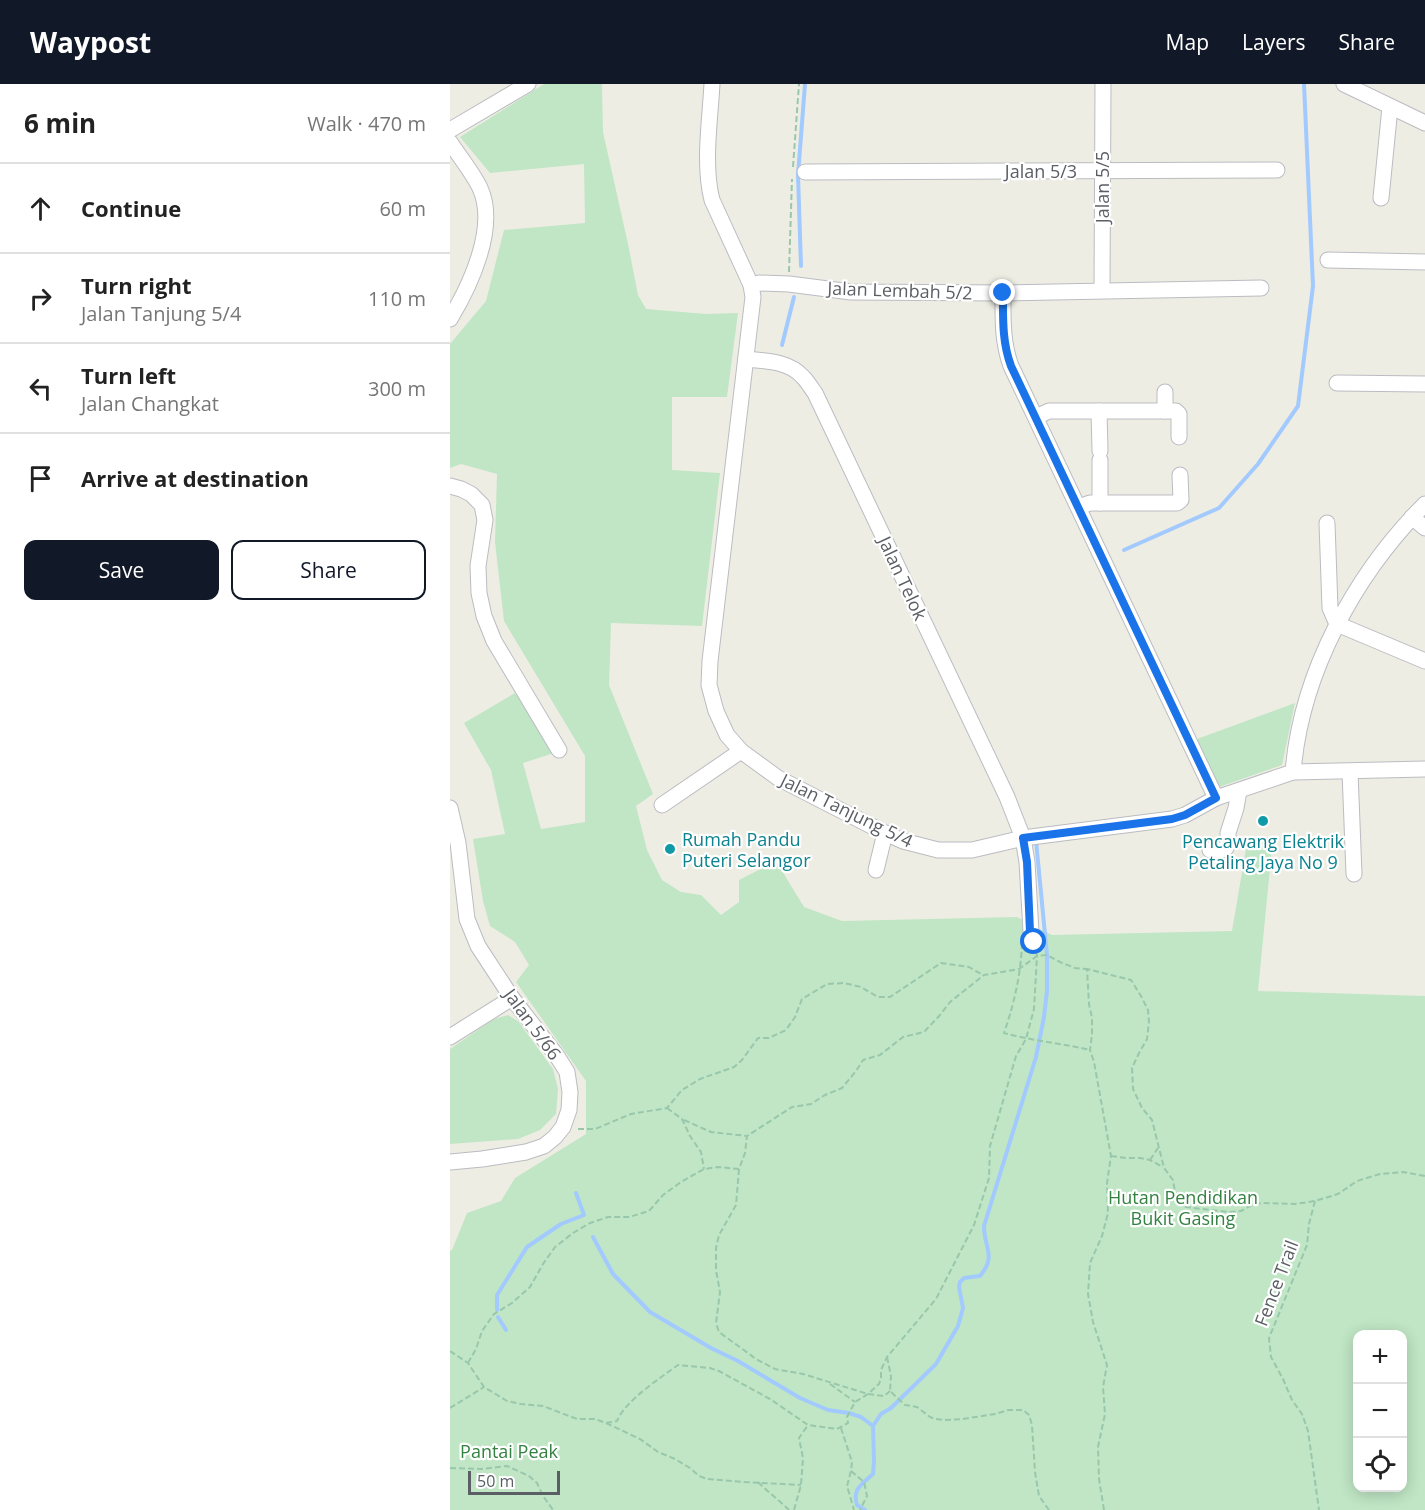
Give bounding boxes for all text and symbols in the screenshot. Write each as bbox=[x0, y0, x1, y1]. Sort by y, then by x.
text: Waypost bbox=[30, 23, 151, 61]
text: Map bbox=[1166, 28, 1209, 56]
text: Layers bbox=[1242, 28, 1306, 56]
text: Share bbox=[1339, 28, 1395, 56]
text: 6 min bbox=[24, 105, 96, 141]
text: Walk · 470 m bbox=[307, 110, 426, 137]
street label: Jalan 5/5 bbox=[1090, 151, 1114, 225]
street label: Jalan 5/3 bbox=[1003, 159, 1077, 183]
icon: ahead bbox=[24, 192, 57, 225]
text: Continue bbox=[81, 193, 181, 223]
text: 60 m bbox=[379, 195, 426, 222]
text: Turn right bbox=[81, 270, 192, 300]
street label: Jalan Lembah 5/2 bbox=[825, 275, 973, 305]
route end bbox=[989, 279, 1015, 305]
icon: right bbox=[24, 282, 57, 315]
text: 110 m bbox=[368, 285, 426, 312]
text: Jalan Tanjung 5/4 bbox=[81, 300, 241, 327]
text: Turn left bbox=[81, 360, 176, 390]
icon: left bbox=[24, 372, 57, 405]
text: 300 m bbox=[368, 375, 426, 402]
text: Jalan Changkat bbox=[81, 390, 219, 417]
icon: arrive bbox=[24, 462, 57, 495]
text: Arrive at destination bbox=[81, 463, 309, 493]
street label: Jalan Telok bbox=[872, 530, 933, 624]
button: Save bbox=[24, 540, 219, 600]
button: Share bbox=[231, 540, 426, 600]
street label: Jalan Tanjung 5/4 bbox=[775, 767, 917, 852]
marker: Pencawang Elektrik Petaling Jaya No 9 bbox=[1256, 814, 1270, 828]
place label: Rumah Pandu Puteri Selangor bbox=[682, 827, 811, 872]
place label: Pencawang Elektrik Petaling Jaya No 9 bbox=[1182, 829, 1345, 874]
marker: Rumah Pandu Puteri Selangor bbox=[663, 842, 677, 856]
route start bbox=[1020, 928, 1046, 954]
street label: Jalan 5/66 bbox=[498, 982, 567, 1064]
park label: Hutan Pendidikan Bukit Gasing bbox=[1108, 1185, 1258, 1230]
street label: Fence Trail bbox=[1249, 1237, 1303, 1329]
map controls bbox=[1353, 1330, 1407, 1492]
button: + bbox=[1353, 1330, 1407, 1384]
button: − bbox=[1353, 1384, 1407, 1438]
button: locate bbox=[1353, 1438, 1407, 1492]
park label: Pantai Peak bbox=[460, 1439, 558, 1463]
scale bar bbox=[468, 1468, 560, 1496]
text: 50 m bbox=[477, 1470, 514, 1492]

